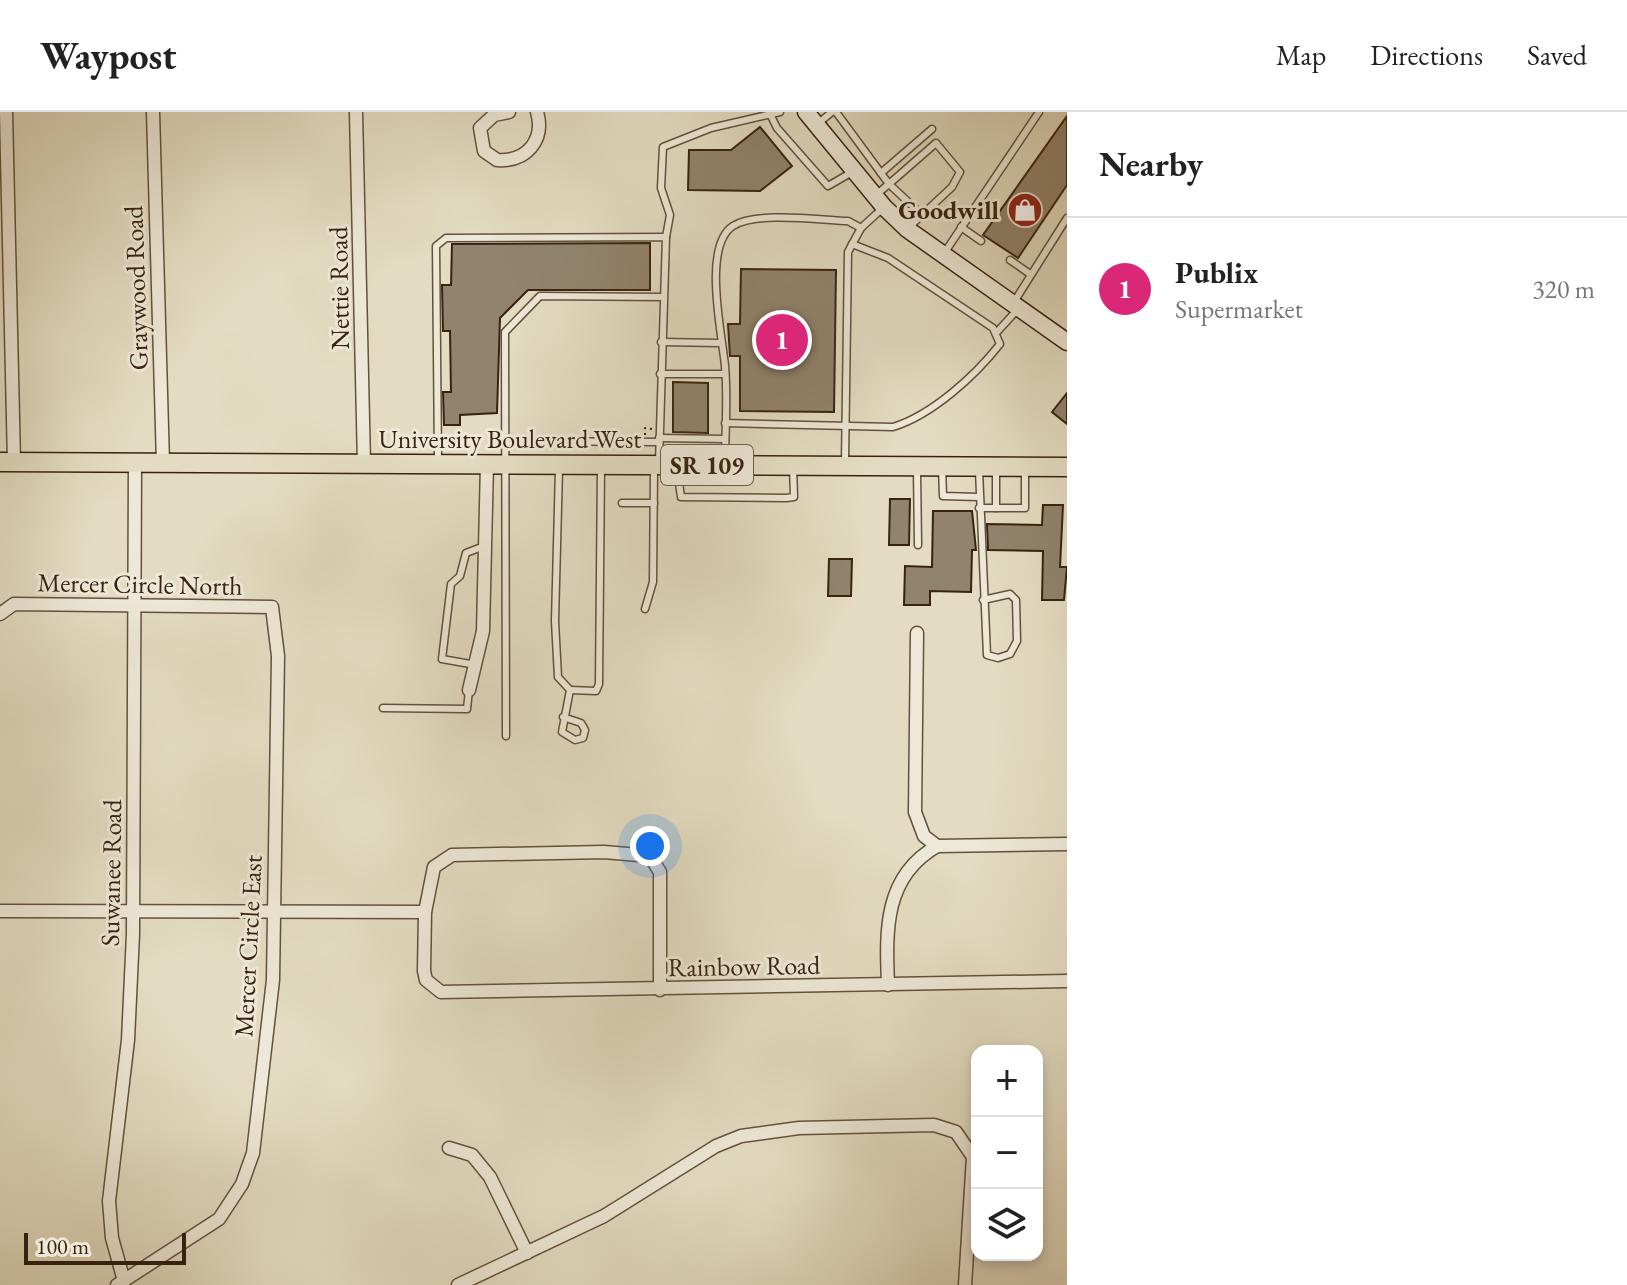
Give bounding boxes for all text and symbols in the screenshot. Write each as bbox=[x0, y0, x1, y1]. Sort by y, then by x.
text: Waypost bbox=[40, 31, 177, 80]
text: Map bbox=[1276, 37, 1326, 73]
text: Directions bbox=[1370, 37, 1483, 73]
text: Saved bbox=[1527, 37, 1587, 73]
text: Nearby bbox=[1099, 142, 1203, 186]
shop icon: Goodwill bbox=[1006, 191, 1044, 229]
place label: Goodwill bbox=[898, 193, 999, 227]
street label: Graywood Road bbox=[116, 204, 156, 371]
street label: Nettie Road bbox=[321, 225, 357, 350]
text: Publix bbox=[1175, 253, 1258, 292]
text: 1 bbox=[1118, 272, 1132, 306]
text: 320 m bbox=[1532, 272, 1595, 306]
text: Supermarket bbox=[1175, 292, 1303, 326]
pin: 1 bbox=[756, 310, 808, 370]
street label: University Boulevard West bbox=[379, 422, 641, 456]
road number: SR 109 bbox=[661, 445, 753, 485]
street label: Mercer Circle North bbox=[37, 565, 243, 603]
street label: Suwanee Road bbox=[93, 798, 129, 947]
your location bbox=[630, 826, 670, 866]
street label: Mercer Circle East bbox=[226, 854, 270, 1038]
street label: Rainbow Road bbox=[668, 948, 821, 984]
map controls bbox=[971, 1045, 1043, 1261]
button: + bbox=[971, 1045, 1043, 1117]
button: − bbox=[971, 1117, 1043, 1189]
button: layers bbox=[971, 1189, 1043, 1261]
scale bar bbox=[24, 1229, 186, 1265]
text: 100 m bbox=[36, 1232, 89, 1261]

